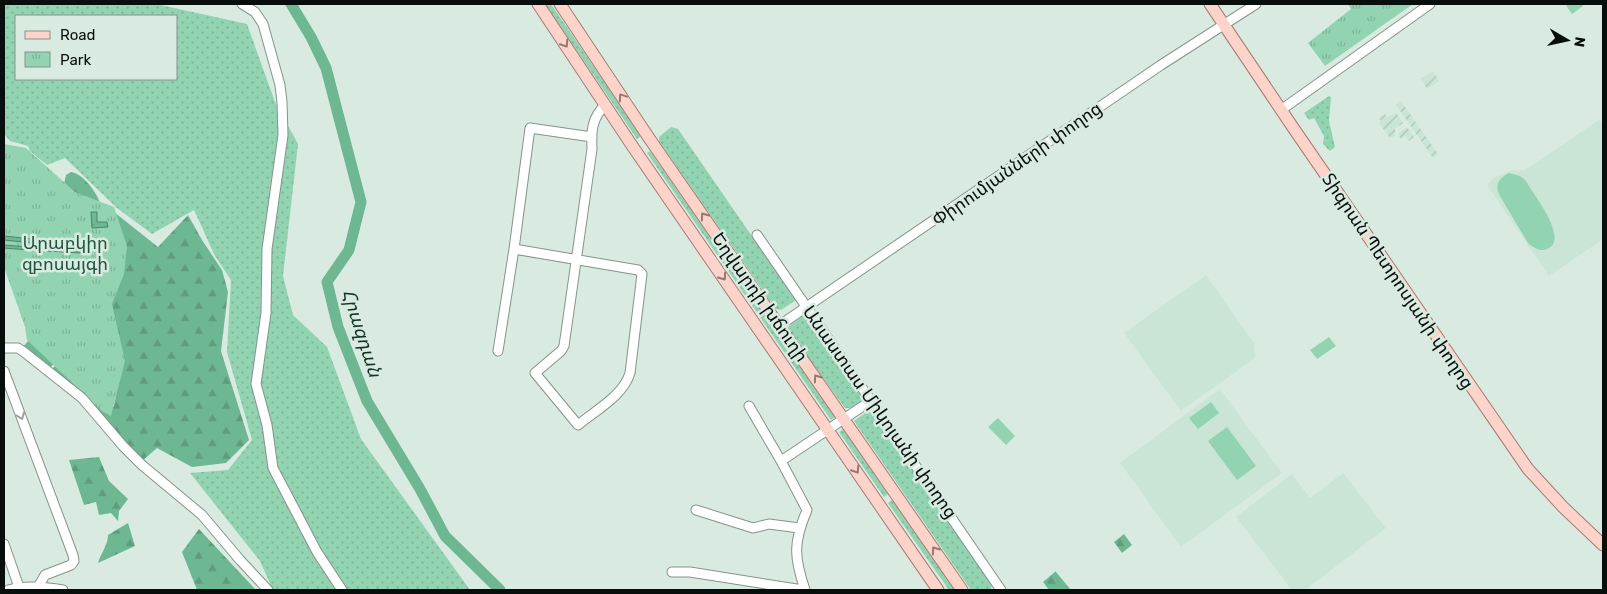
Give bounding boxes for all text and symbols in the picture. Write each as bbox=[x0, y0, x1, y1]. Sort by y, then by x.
legend bbox=[15, 15, 178, 80]
north arrow bbox=[1542, 15, 1592, 65]
text: Road bbox=[60, 26, 96, 44]
text: N bbox=[1570, 36, 1589, 48]
one-way arrow bbox=[559, 39, 568, 48]
text: Park bbox=[60, 51, 91, 69]
one-way arrow bbox=[618, 94, 628, 103]
street label: Փիրումյանների փողոց bbox=[928, 97, 1106, 231]
street label: Տիգրան Պետրոսյանի փողոց bbox=[1317, 169, 1479, 393]
one-way arrow bbox=[701, 212, 710, 222]
street label: Եղվարդի խճուղի bbox=[707, 228, 813, 366]
park label: Արաբկիր զբոսայգի bbox=[22, 232, 108, 275]
one-way arrow bbox=[717, 272, 726, 281]
water label: Հրազդան bbox=[337, 286, 387, 381]
street label: Անաստաս Միկոյանի փողոց bbox=[798, 301, 962, 523]
one-way arrow bbox=[814, 375, 823, 384]
one-way arrow bbox=[15, 411, 25, 420]
one-way arrow bbox=[850, 464, 859, 473]
one-way arrow bbox=[932, 546, 941, 556]

